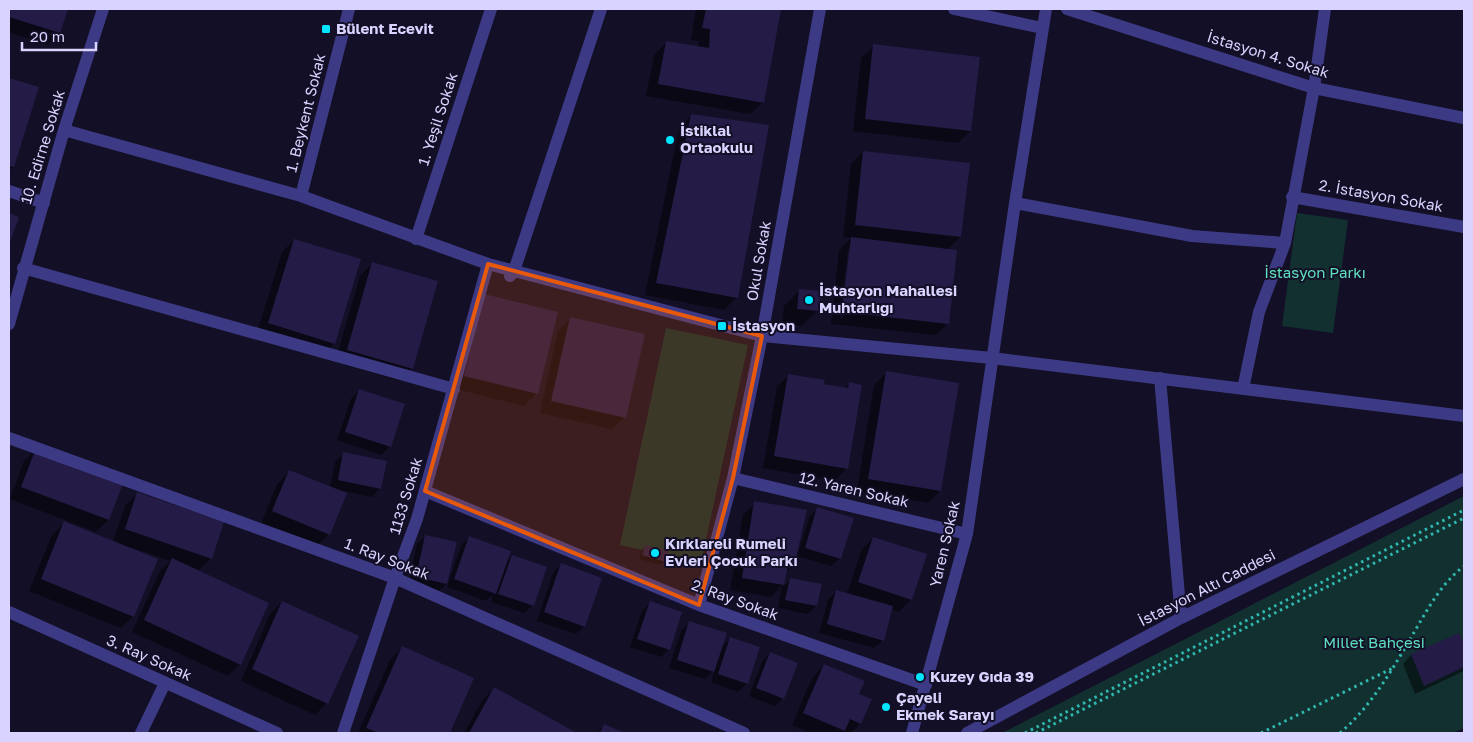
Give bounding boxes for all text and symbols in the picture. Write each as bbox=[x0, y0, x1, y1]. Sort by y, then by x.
place label: Bülent Ecevit bbox=[336, 19, 434, 37]
scale bar bbox=[22, 20, 96, 52]
marker: Bülent Ecevit bbox=[320, 23, 332, 35]
text: 20 m bbox=[30, 27, 65, 45]
street label: İstasyon 4. Sokak bbox=[1205, 27, 1332, 81]
street label: 1. Beykent Sokak bbox=[282, 51, 329, 174]
street label: 1. Yeşil Sokak bbox=[413, 69, 461, 168]
street label: 10. Edirne Sokak bbox=[16, 87, 68, 206]
place label: İstiklal Ortaokulu bbox=[680, 121, 753, 156]
marker: İstiklal Ortaokulu bbox=[664, 134, 676, 146]
street label: 2. İstasyon Sokak bbox=[1318, 175, 1445, 215]
street label: Okul Sokak bbox=[742, 219, 774, 302]
park label: İstasyon Parkı bbox=[1264, 263, 1366, 281]
place label: İstasyon Mahallesi Muhtarlığı bbox=[819, 281, 957, 316]
marker: İstasyon Mahallesi Muhtarlığı bbox=[803, 294, 815, 306]
place label: İstasyon bbox=[732, 316, 795, 334]
marker: İstasyon bbox=[716, 320, 728, 332]
street label: 1133 Sokak bbox=[385, 454, 425, 536]
street label: 12. Yaren Sokak bbox=[797, 468, 911, 511]
street label: Yaren Sokak bbox=[925, 498, 963, 589]
street label: 1. Ray Sokak bbox=[342, 534, 433, 583]
place label: Kırklareli Rumeli Evleri Çocuk Parkı bbox=[665, 534, 798, 569]
street label: İstasyon Altı Caddesi bbox=[1135, 545, 1278, 629]
marker: Kırklareli Rumeli Evleri Çocuk Parkı bbox=[649, 547, 661, 559]
street label: 2. Ray Sokak bbox=[689, 575, 782, 623]
street label: 3. Ray Sokak bbox=[104, 630, 195, 684]
park label: Millet Bahçesi bbox=[1323, 633, 1425, 651]
place label: Kuzey Gıda 39 bbox=[930, 667, 1034, 685]
marker: Kuzey Gıda 39 bbox=[914, 671, 926, 683]
place label: Çayeli Ekmek Sarayı bbox=[896, 688, 994, 723]
marker: Çayeli Ekmek Sarayı bbox=[880, 701, 892, 713]

